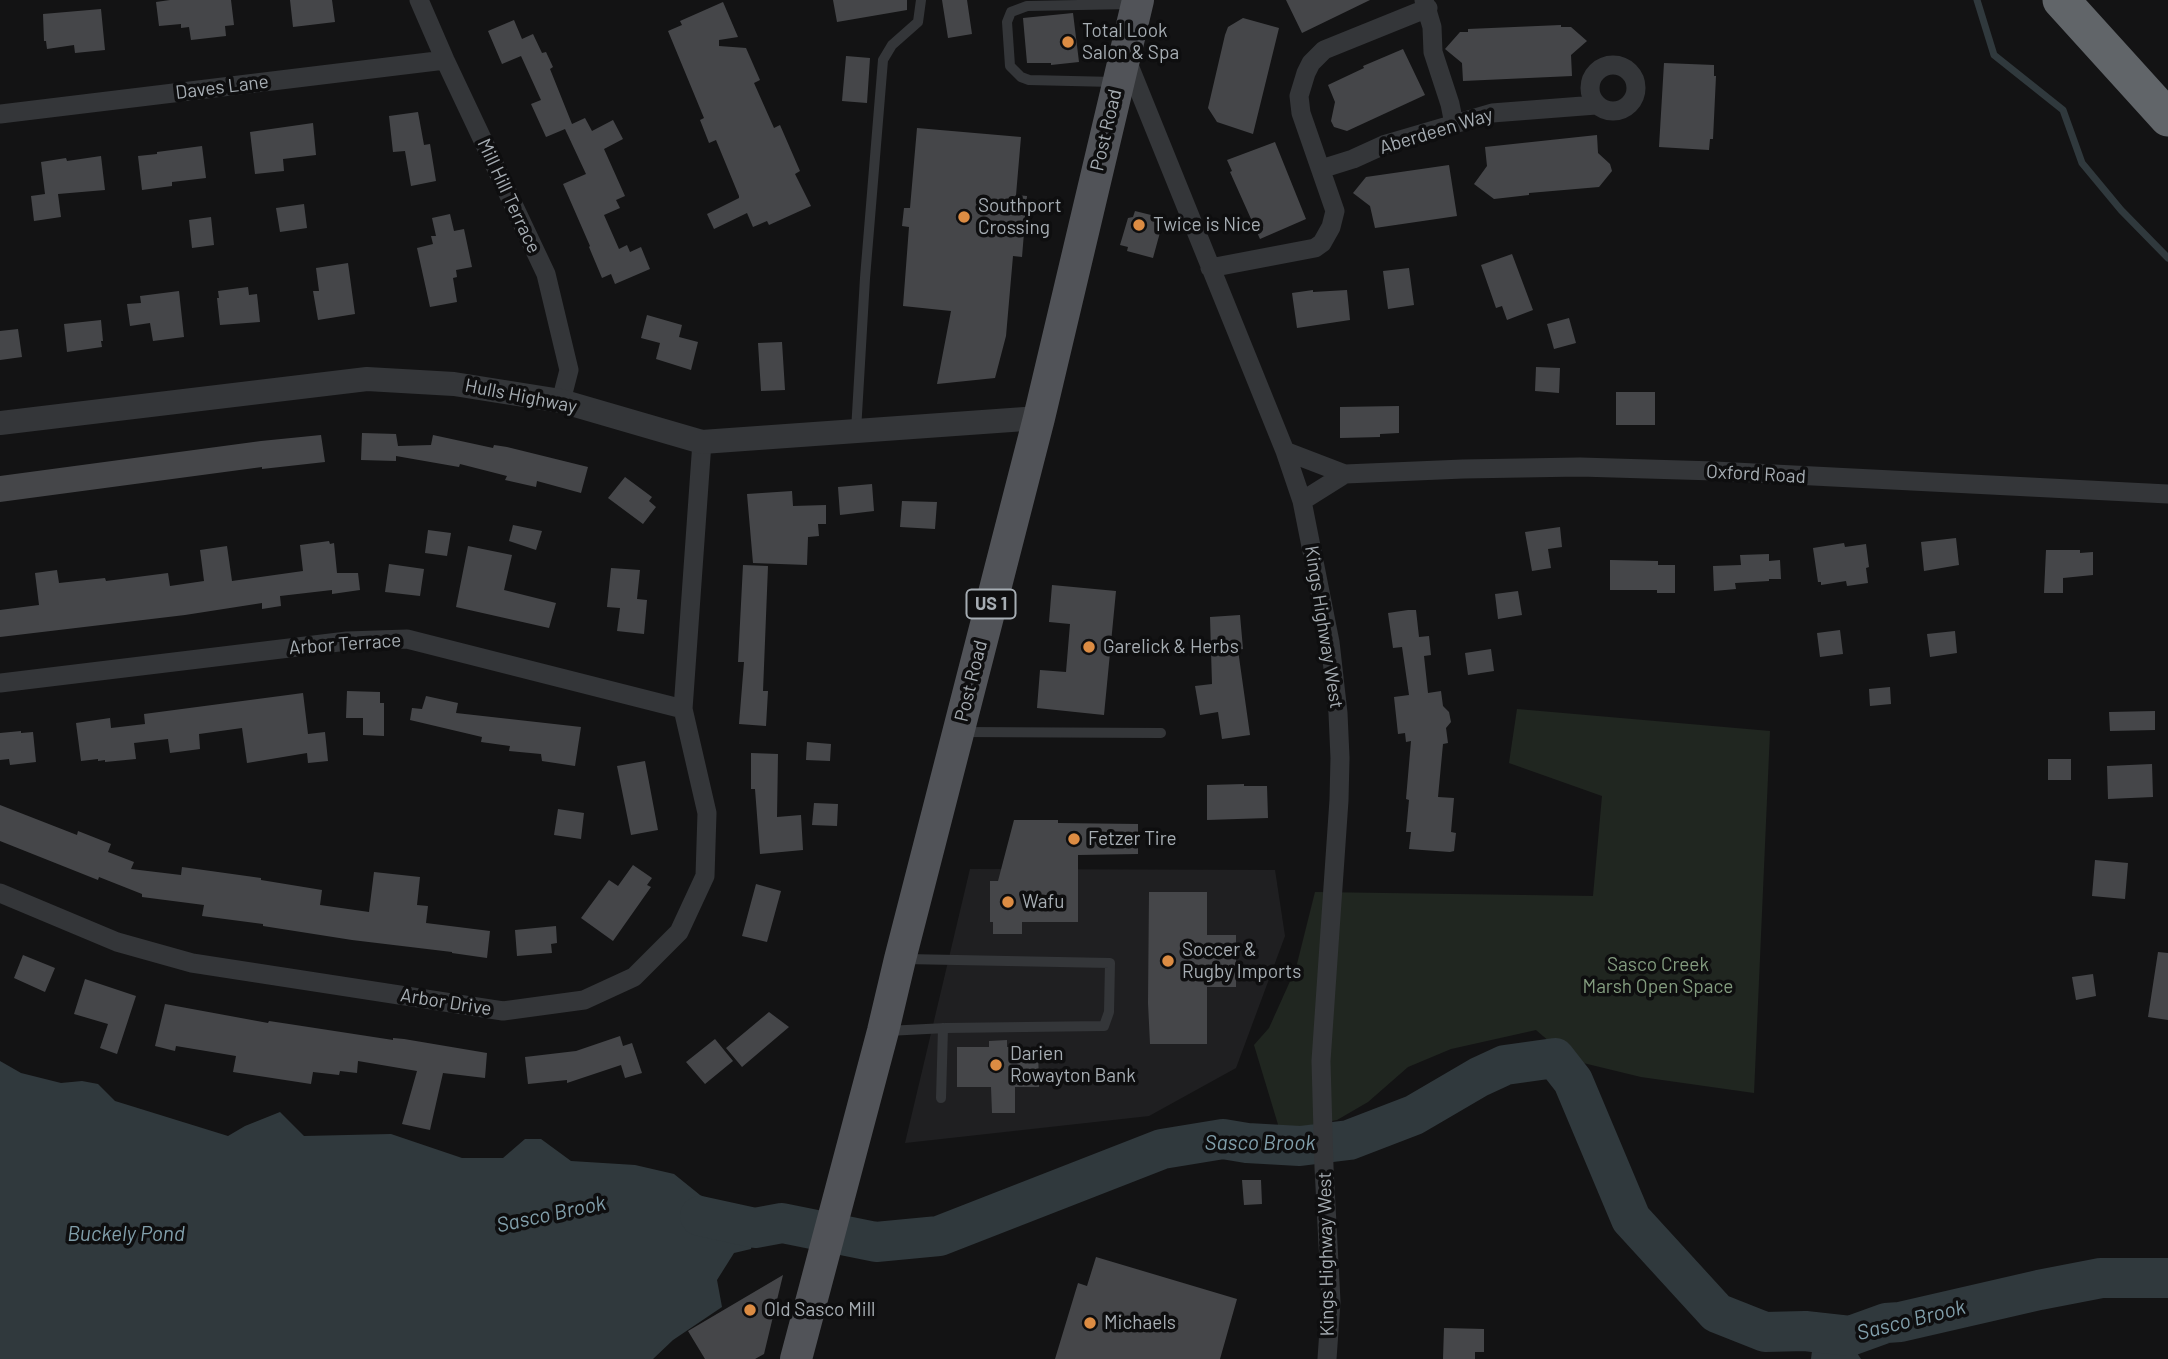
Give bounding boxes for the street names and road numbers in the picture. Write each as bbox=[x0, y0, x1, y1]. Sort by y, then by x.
street label: Daves Lane bbox=[174, 70, 270, 104]
street label: Post Road bbox=[1086, 87, 1126, 173]
street label: Aberdeen Way bbox=[1376, 103, 1496, 159]
street label: Mill Hill Terrace bbox=[472, 135, 546, 257]
street label: Hulls Highway bbox=[463, 374, 579, 418]
street label: Oxford Road bbox=[1705, 460, 1807, 488]
street label: Kings Highway West bbox=[1300, 544, 1348, 710]
road number: US 1 bbox=[967, 590, 1016, 618]
street label: Arbor Terrace bbox=[288, 629, 402, 659]
street label: Post Road bbox=[950, 638, 992, 724]
street label: Arbor Drive bbox=[399, 984, 493, 1020]
street label: Kings Highway West bbox=[1313, 1172, 1339, 1336]

